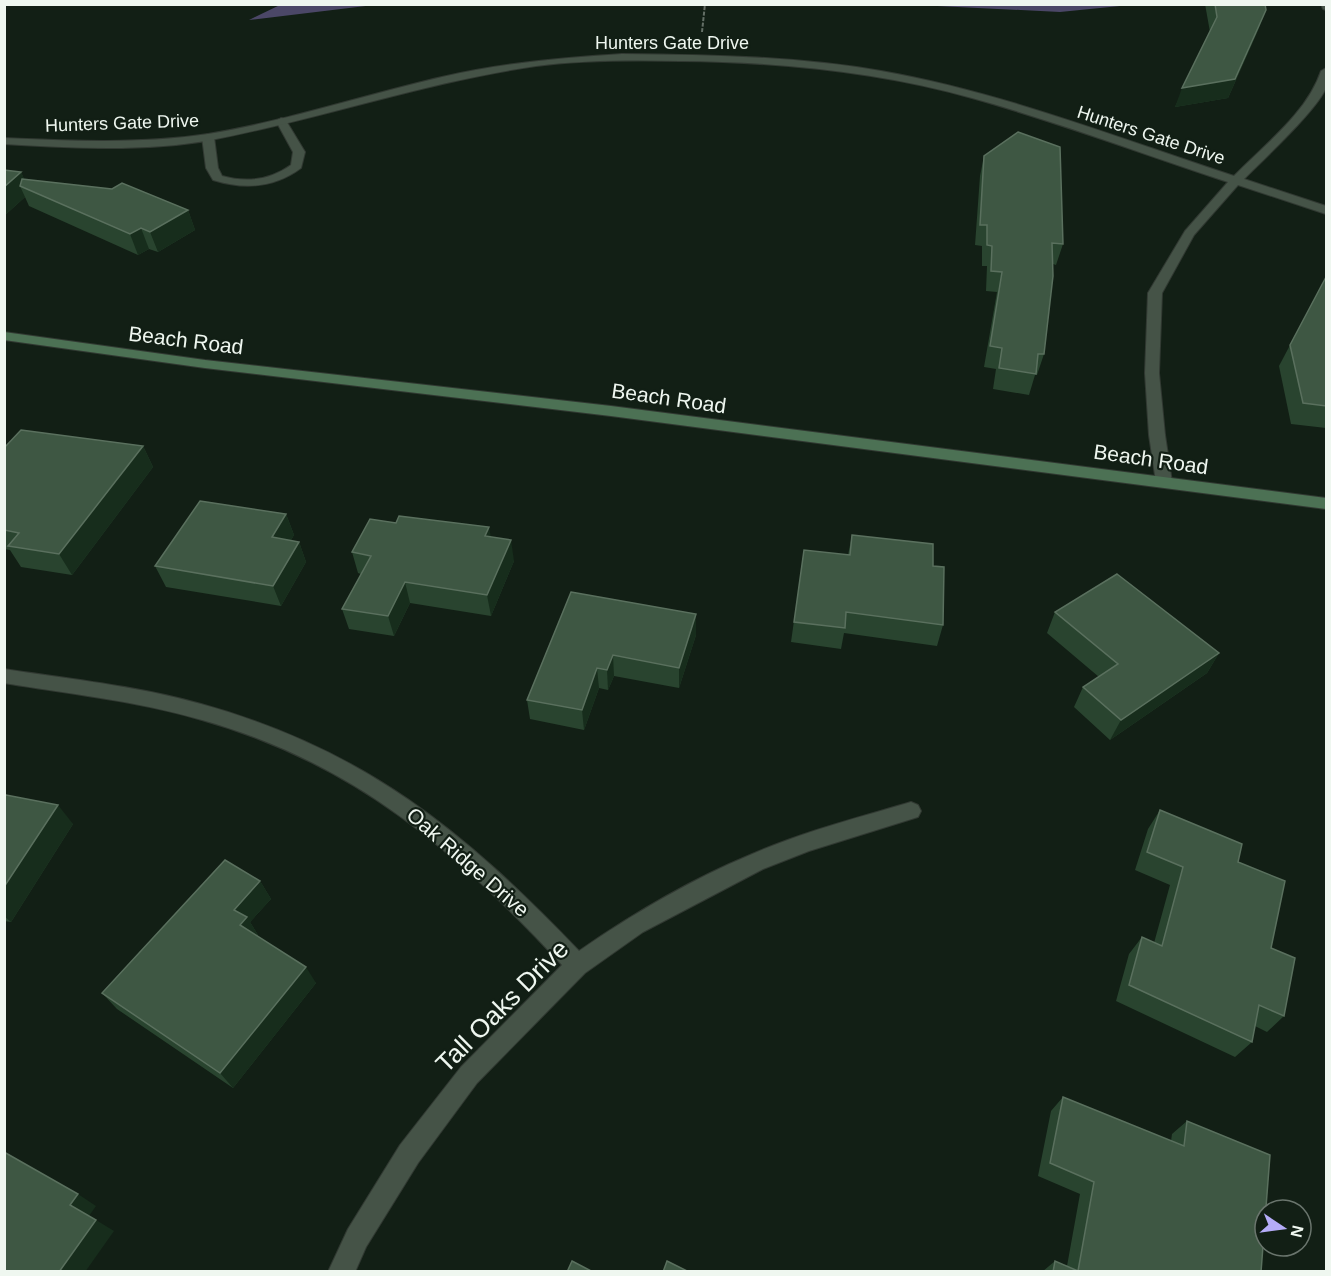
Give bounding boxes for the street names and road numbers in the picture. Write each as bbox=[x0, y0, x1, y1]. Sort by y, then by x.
street label: Hunters Gate Drive bbox=[595, 33, 749, 53]
street label: Hunters Gate Drive bbox=[1075, 102, 1227, 168]
street label: Hunters Gate Drive bbox=[45, 110, 199, 136]
street label: Beach Road bbox=[127, 322, 245, 358]
street label: Beach Road bbox=[610, 379, 728, 417]
street label: Beach Road bbox=[1092, 440, 1210, 478]
street label: Oak Ridge Drive bbox=[402, 803, 534, 921]
street label: Tall Oaks Drive bbox=[430, 934, 574, 1078]

